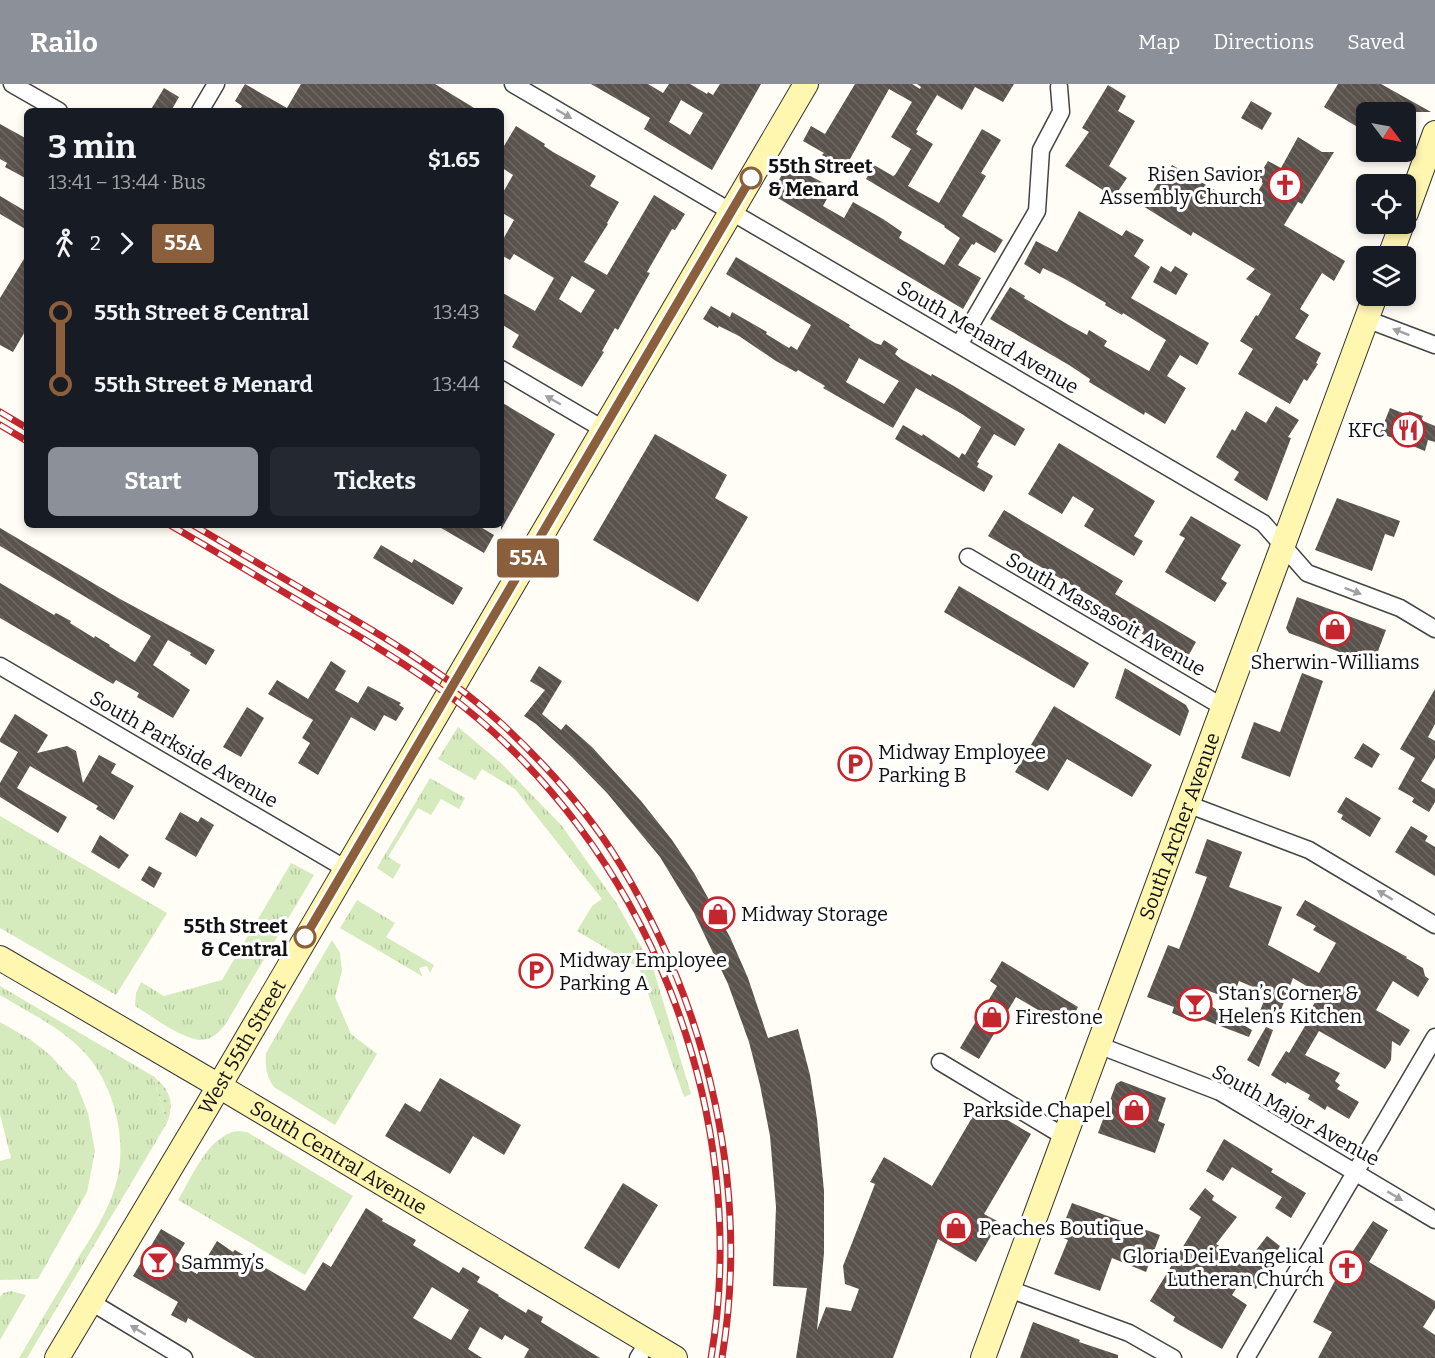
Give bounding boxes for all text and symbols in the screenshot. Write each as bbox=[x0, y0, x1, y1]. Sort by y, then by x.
text: Railo bbox=[30, 26, 98, 59]
text: Map bbox=[1138, 29, 1180, 55]
text: Directions bbox=[1213, 29, 1314, 55]
text: Saved bbox=[1347, 29, 1405, 55]
north arrow bbox=[1356, 102, 1416, 162]
map controls bbox=[1356, 102, 1416, 306]
one-way arrow bbox=[556, 108, 572, 119]
text: 3 min bbox=[48, 127, 136, 167]
text: $1.65 bbox=[428, 146, 480, 173]
place label: 55th Street & Menard bbox=[768, 154, 873, 201]
place label: Risen Savior Assembly Church bbox=[1100, 162, 1263, 209]
marker: 55th Street & Menard bbox=[740, 167, 762, 189]
church icon: Risen Savior Assembly Church bbox=[1267, 167, 1303, 203]
text: 13:41 – 13:44 · Bus bbox=[48, 170, 206, 194]
button: locate bbox=[1356, 174, 1416, 234]
icon: walk bbox=[48, 227, 81, 260]
icon: forward bbox=[110, 227, 143, 260]
text: 55A bbox=[164, 230, 202, 256]
text: 2 bbox=[90, 231, 101, 255]
button: layers bbox=[1356, 246, 1416, 306]
street label: South Menard Avenue bbox=[893, 275, 1083, 399]
text: 55th Street & Central bbox=[94, 299, 309, 326]
text: 13:43 bbox=[433, 300, 480, 324]
one-way arrow bbox=[1392, 327, 1410, 336]
text: 55th Street & Menard bbox=[94, 371, 313, 398]
text: 13:44 bbox=[433, 372, 480, 396]
one-way arrow bbox=[545, 394, 561, 405]
restaurant icon: KFC bbox=[1390, 412, 1426, 448]
place label: KFC bbox=[1348, 418, 1385, 442]
button: Start bbox=[48, 447, 258, 516]
button: Tickets bbox=[270, 447, 480, 516]
line badge: 55A bbox=[494, 538, 562, 578]
text: 55A bbox=[509, 545, 547, 571]
street label: South Massasoit Avenue bbox=[1002, 547, 1210, 681]
one-way arrow bbox=[1344, 586, 1362, 596]
shop icon: Sherwin-Williams bbox=[1317, 611, 1353, 647]
place label: Sherwin-Williams bbox=[1250, 650, 1420, 674]
street label: South Parkside Avenue bbox=[86, 685, 282, 813]
street label: South Archer Avenue bbox=[1134, 729, 1225, 923]
place label: Midway Employee Parking B bbox=[878, 740, 1046, 787]
parking icon: Midway Employee Parking B bbox=[837, 746, 873, 782]
one-way arrow bbox=[1377, 889, 1393, 900]
shop icon: Midway Storage bbox=[700, 896, 736, 932]
place label: Midway Storage bbox=[741, 902, 888, 926]
place label: 55th Street & Central bbox=[183, 914, 288, 961]
marker: 55th Street & Central bbox=[294, 926, 316, 948]
place label: Midway Employee Parking A bbox=[559, 948, 727, 995]
parking icon: Midway Employee Parking A bbox=[518, 953, 554, 989]
street label: West 55th Street bbox=[193, 975, 291, 1119]
place label: Stan’s Corner & Helen’s Kitchen bbox=[1218, 981, 1363, 1028]
bar icon: Stan’s Corner & Helen’s Kitchen bbox=[1177, 986, 1213, 1022]
shop icon: Firestone bbox=[974, 999, 1010, 1035]
place label: Firestone bbox=[1015, 1005, 1103, 1029]
street label: South Major Avenue bbox=[1208, 1059, 1384, 1172]
shop icon: Parkside Chapel bbox=[1116, 1092, 1152, 1128]
street label: South Central Avenue bbox=[246, 1095, 431, 1219]
place label: Parkside Chapel bbox=[963, 1098, 1111, 1122]
one-way arrow bbox=[1387, 1190, 1403, 1201]
shop icon: Peaches Boutique bbox=[938, 1210, 974, 1246]
place label: Peaches Boutique bbox=[979, 1216, 1144, 1240]
bar icon: Sammy’s bbox=[140, 1244, 176, 1280]
place label: Gloria Dei Evangelical Lutheran Church bbox=[1122, 1244, 1325, 1291]
place label: Sammy’s bbox=[181, 1250, 264, 1274]
church icon: Gloria Dei Evangelical Lutheran Church bbox=[1329, 1250, 1365, 1286]
one-way arrow bbox=[129, 1325, 146, 1335]

